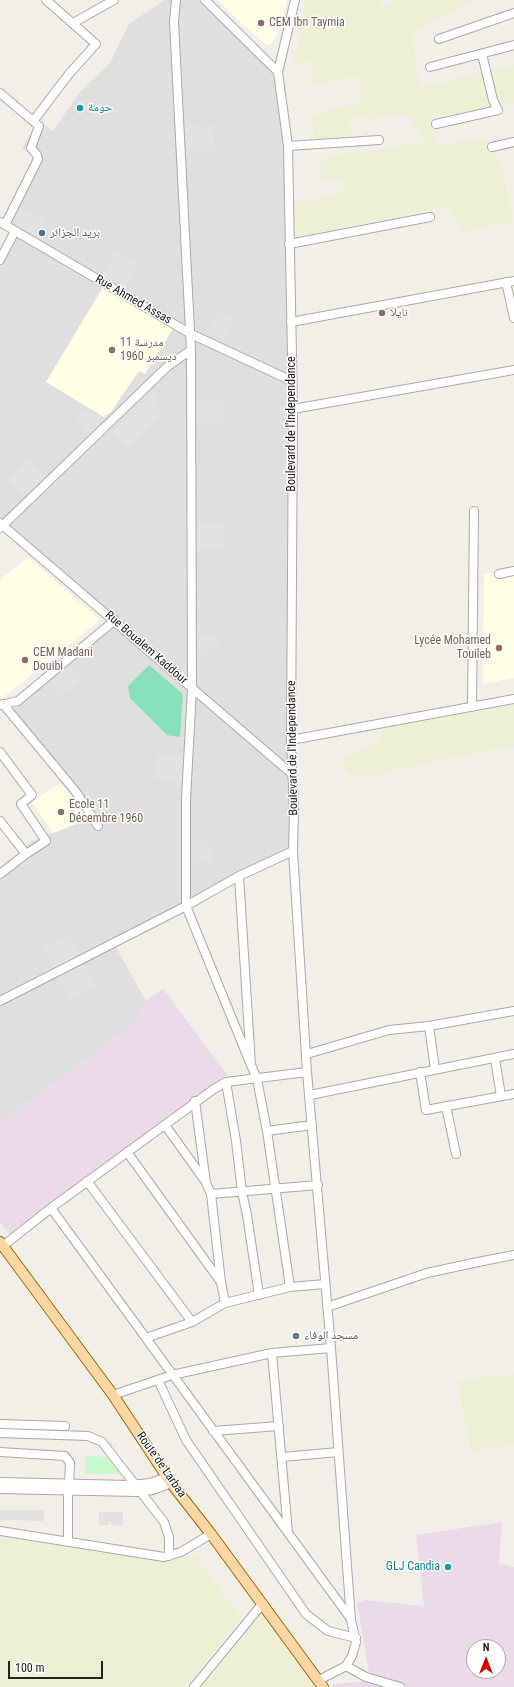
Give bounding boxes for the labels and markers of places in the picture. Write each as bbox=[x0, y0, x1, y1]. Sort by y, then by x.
place label: CEM Ibn Taymia bbox=[269, 16, 345, 30]
marker: CEM Ibn Taymia bbox=[256, 18, 266, 28]
place label: حومة bbox=[88, 101, 112, 115]
marker: حومة bbox=[75, 103, 85, 113]
place label: بريد الجزائر bbox=[50, 226, 100, 240]
marker: بريد الجزائر bbox=[37, 228, 47, 238]
place label: نايلا bbox=[390, 306, 408, 320]
marker: نايلا bbox=[377, 308, 387, 318]
place label: مدرسة 11 ديسمبر 1960 bbox=[120, 336, 177, 364]
marker: مدرسة 11 ديسمبر 1960 bbox=[107, 345, 117, 355]
place label: Lycée Mohamed Touileb bbox=[414, 634, 491, 662]
marker: Lycée Mohamed Touileb bbox=[494, 643, 504, 653]
place label: CEM Madani Douibi bbox=[33, 646, 93, 674]
marker: CEM Madani Douibi bbox=[20, 655, 30, 665]
place label: Ecole 11 Décembre 1960 bbox=[69, 798, 143, 826]
marker: Ecole 11 Décembre 1960 bbox=[56, 807, 66, 817]
place label: مسجد الوفاء bbox=[304, 1329, 358, 1343]
marker: مسجد الوفاء bbox=[291, 1331, 301, 1341]
place label: GLJ Candia bbox=[386, 1560, 440, 1574]
marker: GLJ Candia bbox=[443, 1562, 453, 1572]

